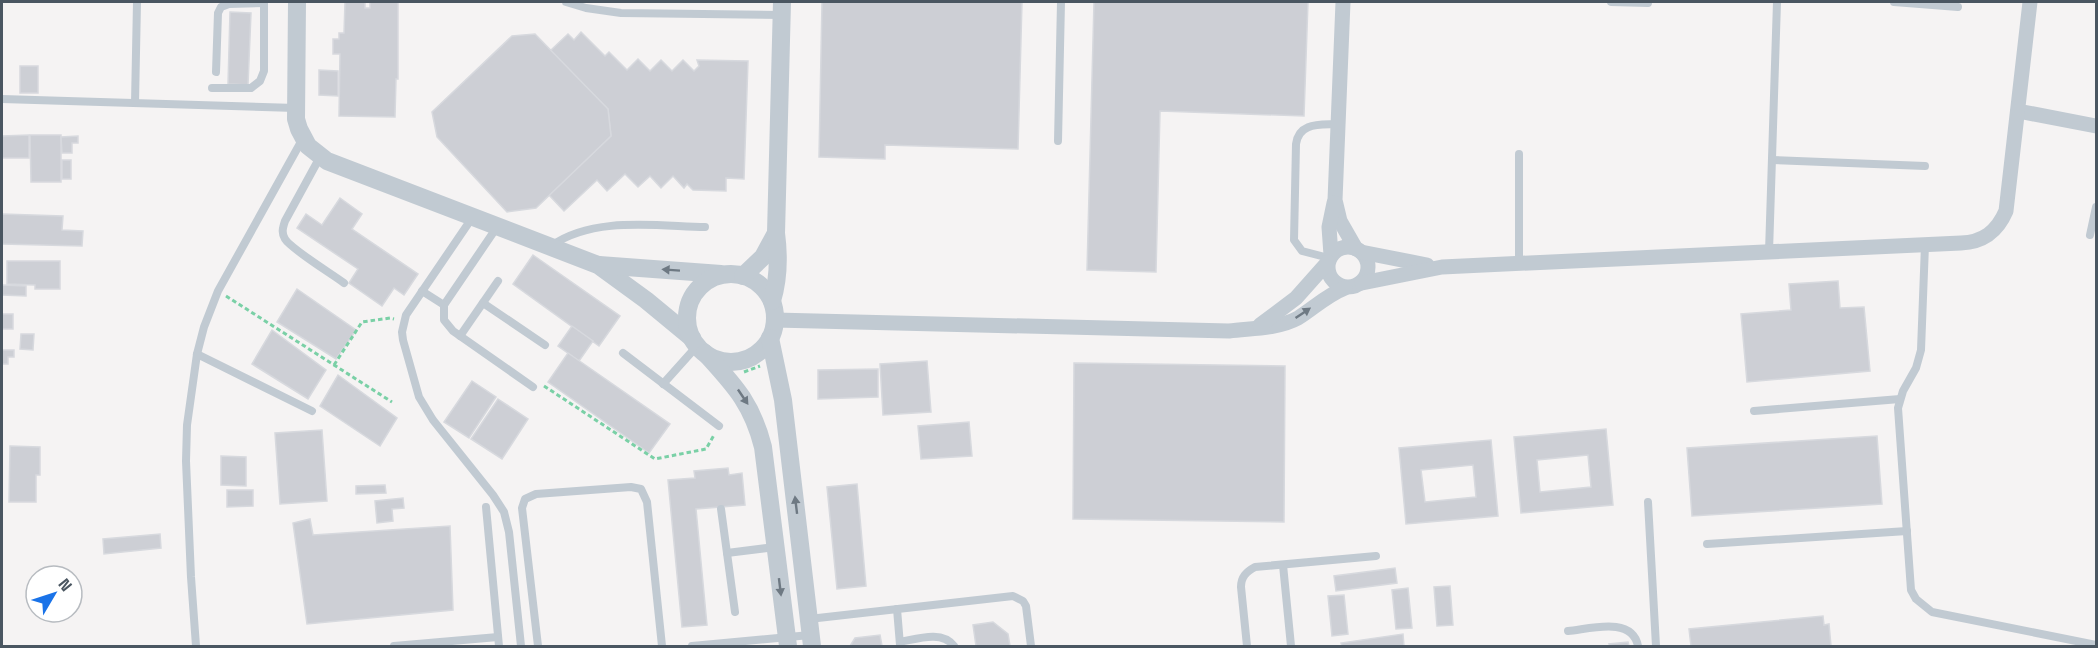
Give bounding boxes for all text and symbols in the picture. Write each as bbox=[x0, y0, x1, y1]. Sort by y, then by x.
one-way arrow bbox=[661, 265, 680, 275]
one-way arrow bbox=[1295, 308, 1312, 319]
one-way arrow bbox=[737, 389, 748, 406]
one-way arrow bbox=[791, 495, 800, 514]
north arrow bbox=[24, 564, 84, 624]
text: N bbox=[54, 574, 77, 596]
one-way arrow bbox=[775, 577, 785, 596]

